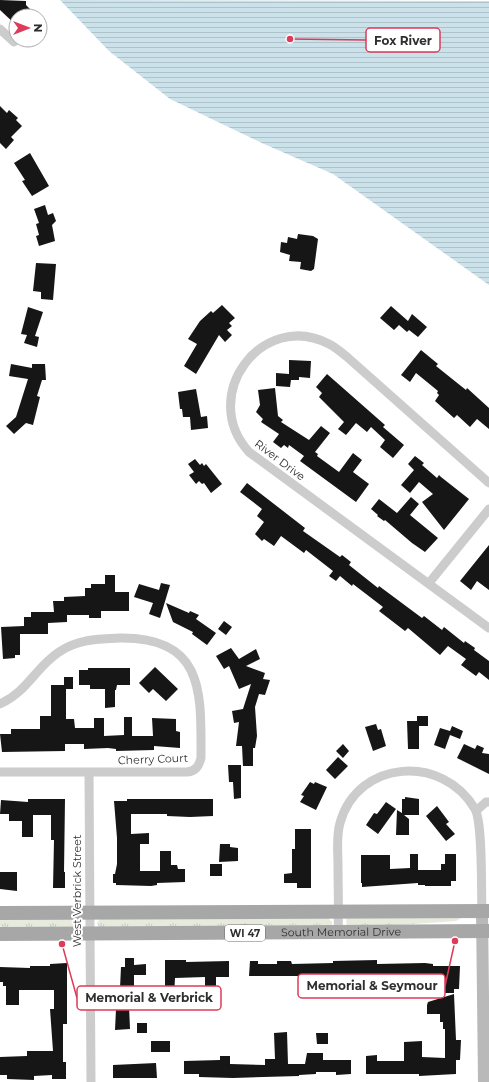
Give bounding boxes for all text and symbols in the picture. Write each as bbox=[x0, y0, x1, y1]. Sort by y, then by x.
north arrow bbox=[8, 8, 48, 48]
text: N bbox=[31, 24, 45, 32]
callout: Fox River bbox=[366, 28, 440, 52]
text: Fox River bbox=[374, 33, 432, 48]
street label: River Drive bbox=[252, 437, 308, 484]
street label: Cherry Court bbox=[118, 751, 189, 767]
street label: West Verbrick Street bbox=[70, 834, 84, 947]
road number: WI 47 bbox=[225, 925, 265, 941]
street label: South Memorial Drive bbox=[281, 925, 401, 939]
callout: Memorial & Seymour bbox=[298, 974, 445, 998]
text: Memorial & Seymour bbox=[306, 978, 438, 993]
callout: Memorial & Verbrick bbox=[77, 986, 221, 1010]
text: Memorial & Verbrick bbox=[85, 990, 213, 1005]

